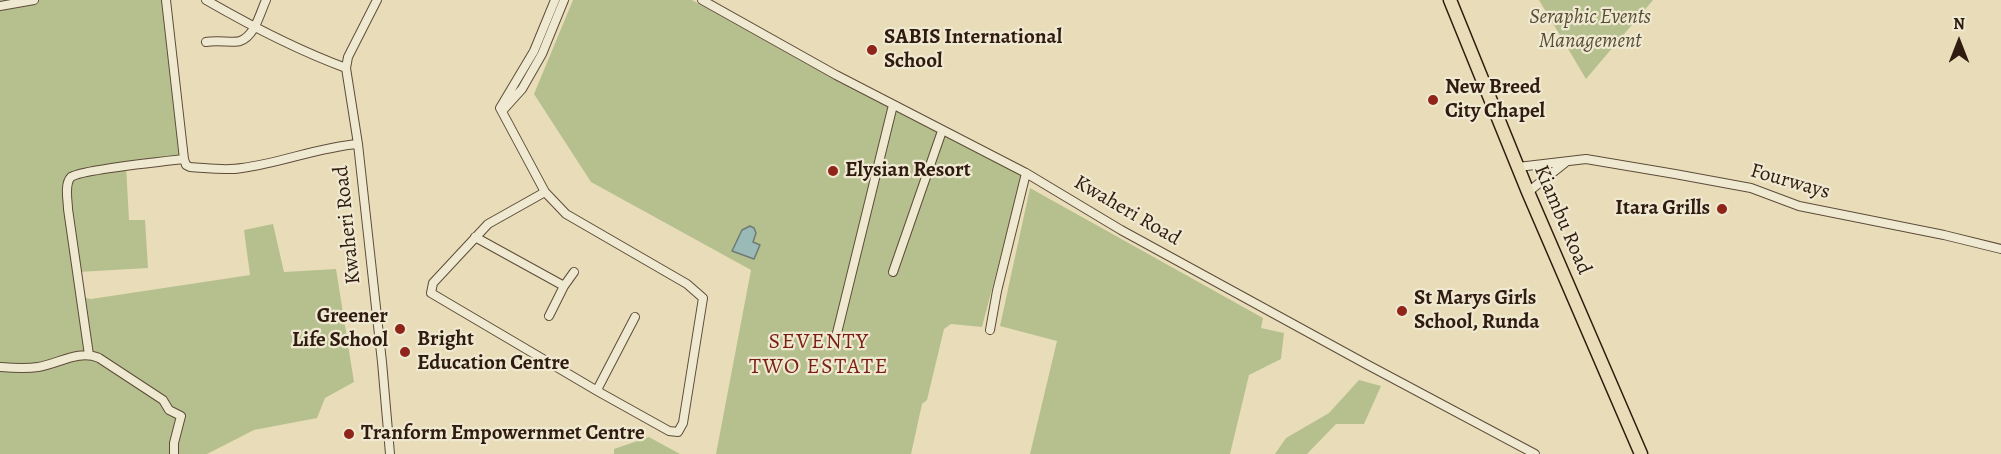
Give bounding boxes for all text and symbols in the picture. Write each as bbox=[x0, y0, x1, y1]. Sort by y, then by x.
park label: Seraphic Events Management bbox=[1529, 5, 1651, 55]
north arrow bbox=[1929, 12, 1989, 72]
text: N bbox=[1953, 13, 1965, 35]
place label: SABIS International School bbox=[884, 25, 1062, 75]
marker: SABIS International School bbox=[865, 43, 879, 57]
place label: New Breed City Chapel bbox=[1445, 75, 1545, 125]
marker: New Breed City Chapel bbox=[1426, 93, 1440, 107]
place label: Elysian Resort bbox=[845, 158, 971, 184]
street label: Fourways bbox=[1747, 159, 1833, 205]
street label: Kiambu Road bbox=[1528, 162, 1596, 278]
street label: Kwaheri Road bbox=[329, 164, 367, 286]
marker: Elysian Resort bbox=[826, 164, 840, 178]
street label: Kwaheri Road bbox=[1069, 170, 1185, 252]
place label: Itara Grills bbox=[1615, 196, 1710, 222]
marker: Itara Grills bbox=[1715, 202, 1729, 216]
place label: St Marys Girls School, Runda bbox=[1414, 286, 1540, 336]
place label: Greener Life School bbox=[292, 304, 388, 354]
marker: St Marys Girls School, Runda bbox=[1395, 304, 1409, 318]
marker: Greener Life School bbox=[393, 322, 407, 336]
place label: Bright Education Centre bbox=[417, 327, 569, 377]
district label: SEVENTY TWO ESTATE bbox=[749, 330, 889, 382]
marker: Bright Education Centre bbox=[398, 345, 412, 359]
place label: Tranform Empowernmet Centre bbox=[361, 421, 645, 447]
marker: Tranform Empowernmet Centre bbox=[342, 427, 356, 441]

